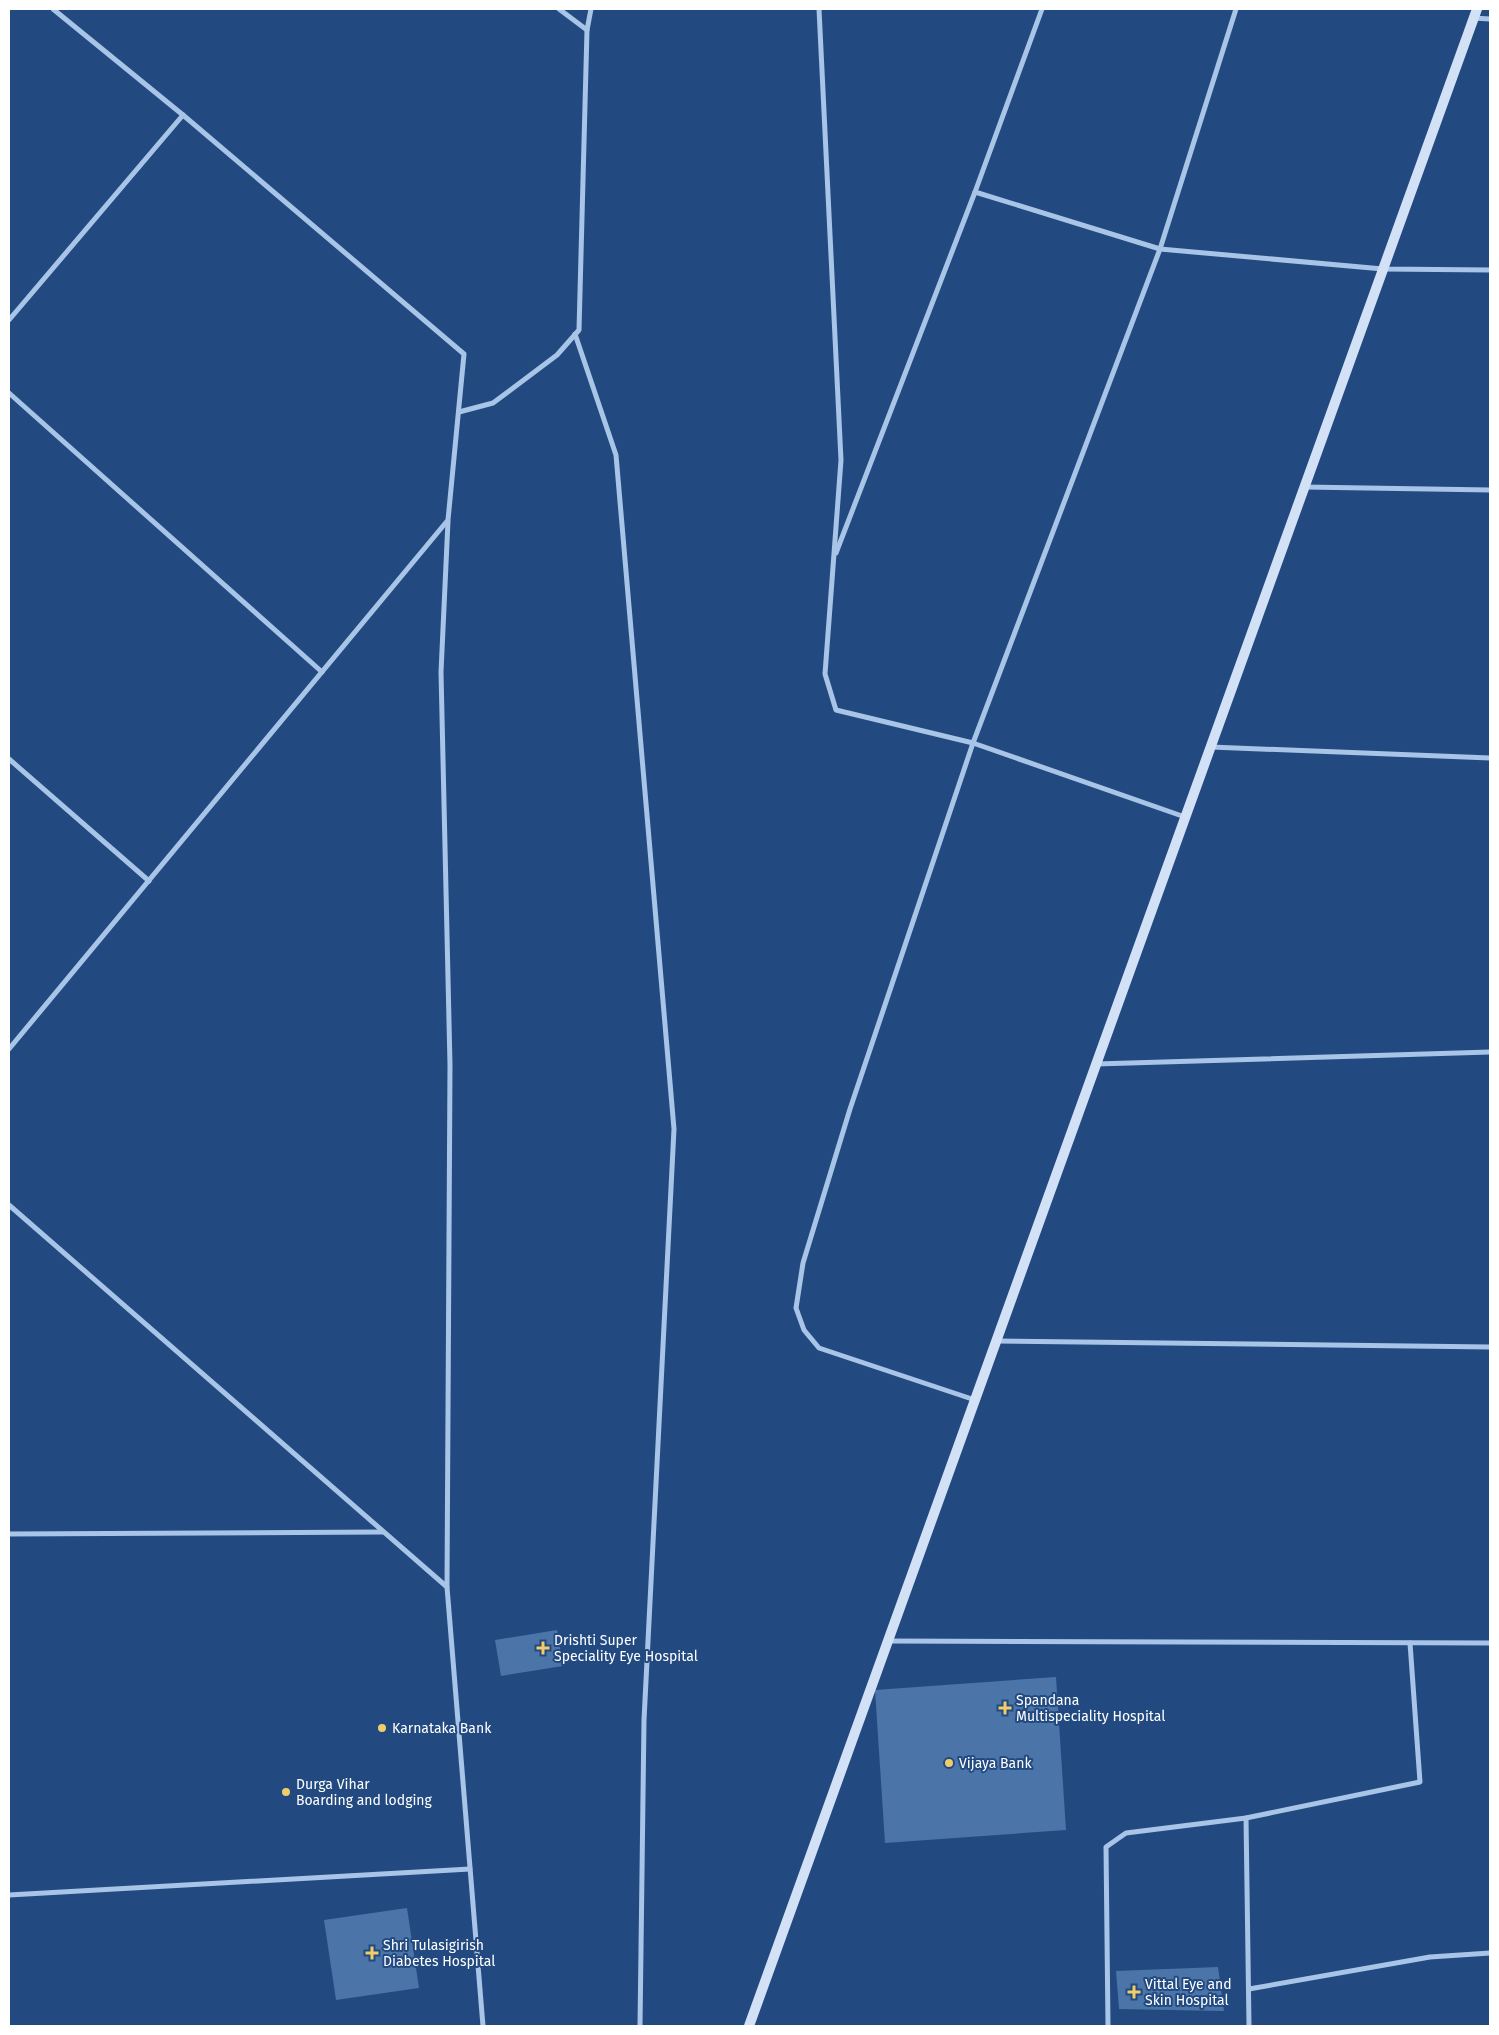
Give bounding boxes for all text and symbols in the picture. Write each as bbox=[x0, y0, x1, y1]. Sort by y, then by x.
place label: Drishti Super Speciality Eye Hospital bbox=[554, 1632, 698, 1665]
marker: Drishti Super Speciality Eye Hospital bbox=[536, 1641, 550, 1655]
place label: Spandana Multispeciality Hospital bbox=[1016, 1692, 1165, 1725]
marker: Spandana Multispeciality Hospital bbox=[998, 1701, 1012, 1715]
place label: Karnataka Bank bbox=[392, 1720, 492, 1737]
marker: Karnataka Bank bbox=[376, 1722, 388, 1734]
place label: Vijaya Bank bbox=[959, 1755, 1032, 1772]
marker: Vijaya Bank bbox=[943, 1757, 955, 1769]
place label: Durga Vihar Boarding and lodging bbox=[296, 1776, 433, 1809]
marker: Durga Vihar Boarding and lodging bbox=[280, 1786, 292, 1798]
place label: Shri Tulasigirish Diabetes Hospital bbox=[383, 1937, 495, 1970]
marker: Shri Tulasigirish Diabetes Hospital bbox=[365, 1946, 379, 1960]
place label: Vittal Eye and Skin Hospital bbox=[1145, 1976, 1232, 2009]
marker: Vittal Eye and Skin Hospital bbox=[1127, 1985, 1141, 1999]

